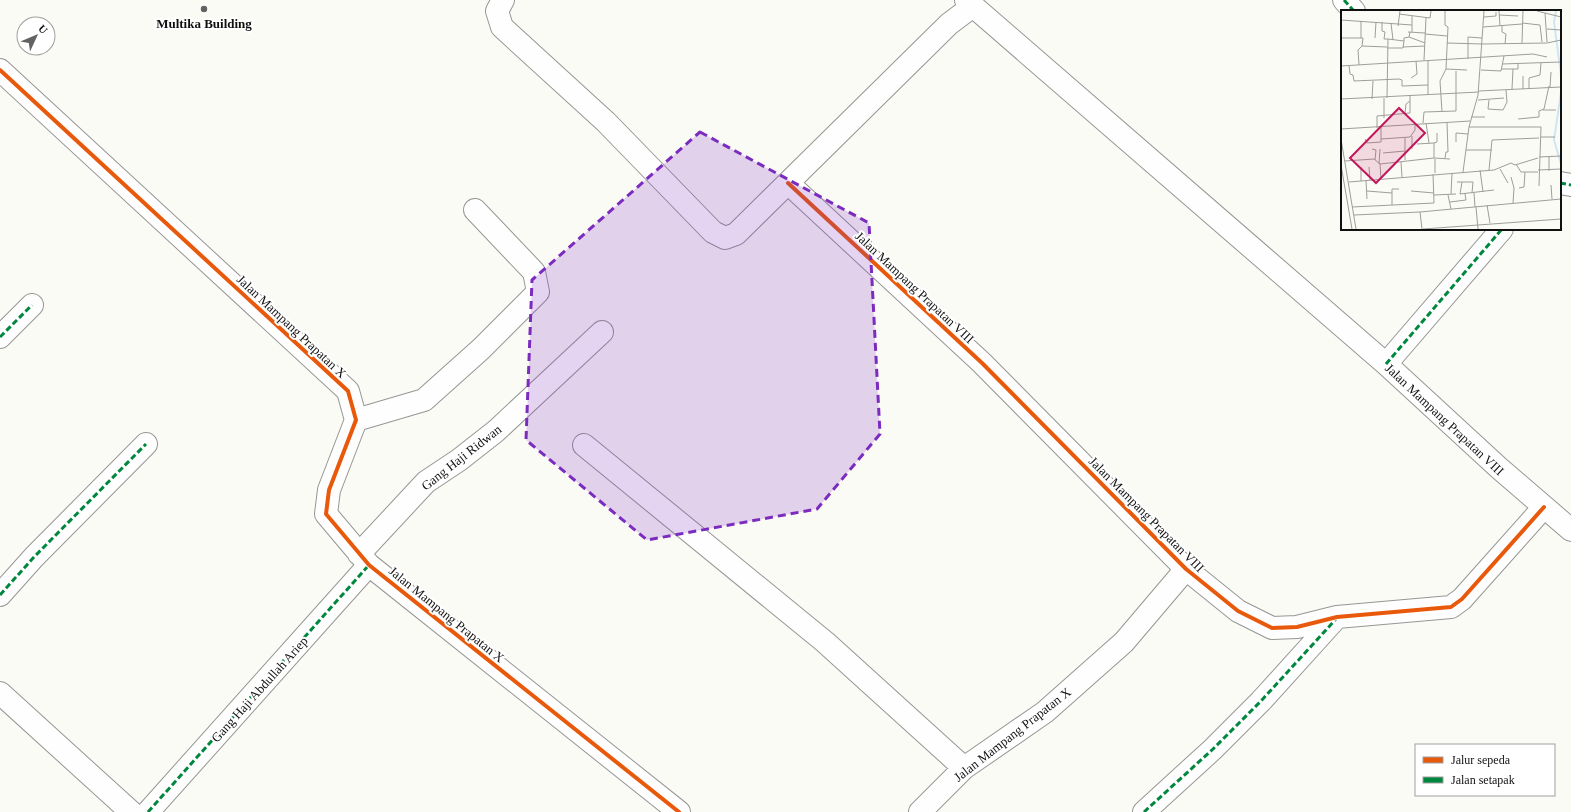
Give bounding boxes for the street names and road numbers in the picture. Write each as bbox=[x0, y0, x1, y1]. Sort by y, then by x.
street label: Jalan Mampang Prapatan VIII bbox=[852, 228, 977, 346]
street label: Jalan Mampang Prapatan X bbox=[234, 272, 350, 381]
street label: Jalan Mampang Prapatan VIII bbox=[1382, 360, 1507, 478]
street label: Gang Haji Ridwan bbox=[418, 421, 505, 493]
street label: Jalan Mampang Prapatan VIII bbox=[1086, 454, 1207, 575]
street label: Jalan Mampang Prapatan X bbox=[386, 563, 508, 666]
street label: Gang Haji Abdullah Ariep bbox=[208, 633, 311, 745]
street label: Jalan Mampang Prapatan X bbox=[951, 684, 1074, 785]

